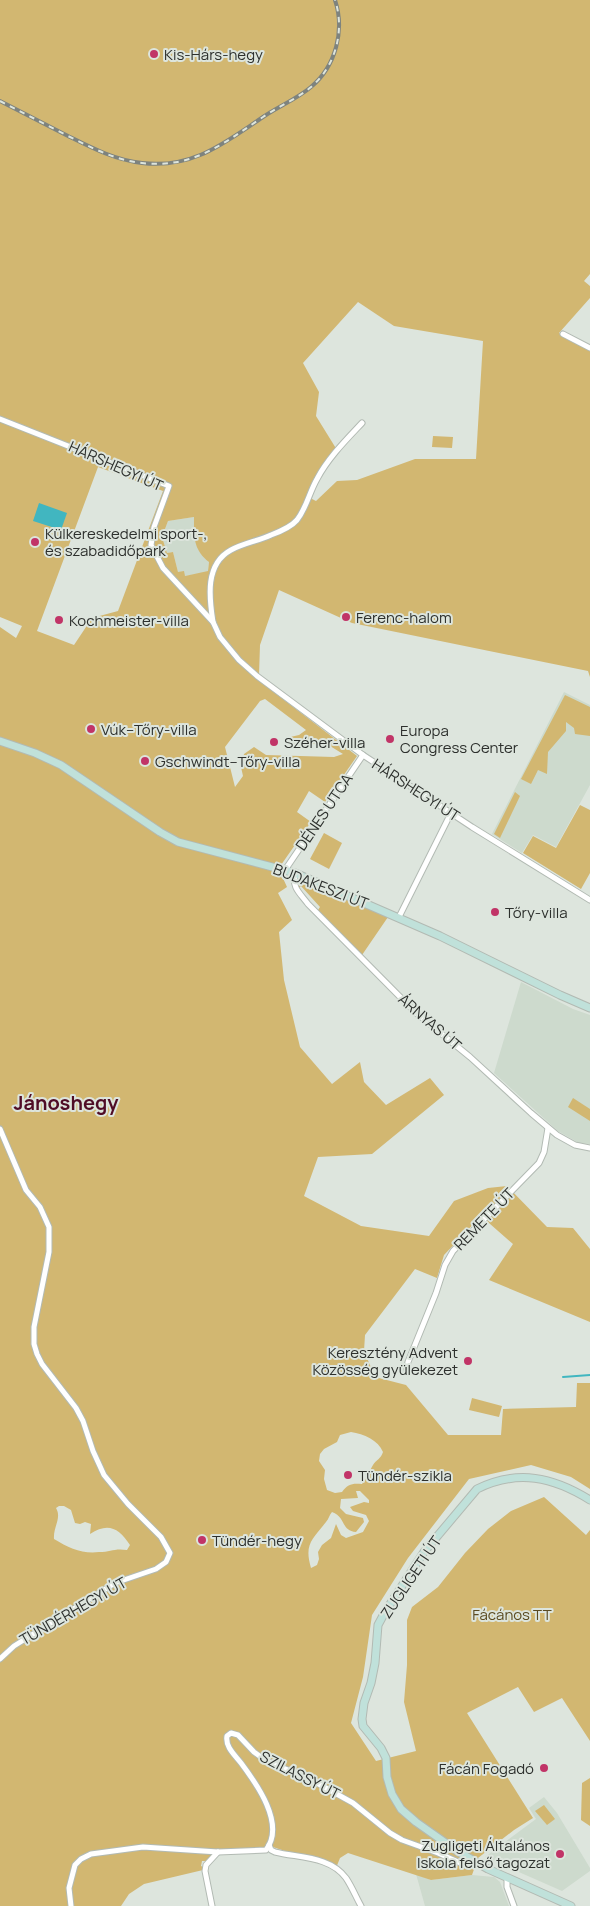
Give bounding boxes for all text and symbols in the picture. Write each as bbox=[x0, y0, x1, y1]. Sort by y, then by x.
place label: Kis-Hárs-hegy bbox=[164, 44, 263, 65]
marker: Kis-Hárs-hegy bbox=[148, 48, 160, 60]
street label: HÁRSHEGYI ÚT bbox=[66, 436, 166, 496]
place label: Külkereskedelmi sport-, és szabadidőpark bbox=[45, 523, 208, 561]
marker: Külkereskedelmi sport-, és szabadidőpark bbox=[29, 536, 41, 548]
place label: Ferenc-halom bbox=[356, 607, 452, 628]
place label: Kochmeister-villa bbox=[69, 610, 189, 631]
marker: Ferenc-halom bbox=[340, 611, 352, 623]
marker: Kochmeister-villa bbox=[53, 614, 65, 626]
place label: Vúk–Tőry-villa bbox=[101, 719, 197, 740]
place label: Europa Congress Center bbox=[400, 720, 519, 758]
marker: Vúk–Tőry-villa bbox=[85, 723, 97, 735]
place label: Széher-villa bbox=[284, 732, 365, 753]
marker: Europa Congress Center bbox=[384, 733, 396, 745]
marker: Széher-villa bbox=[268, 736, 280, 748]
place label: Gschwindt–Tőry-villa bbox=[155, 751, 300, 772]
street label: HÁRSHEGYI ÚT bbox=[368, 754, 464, 826]
marker: Gschwindt–Tőry-villa bbox=[139, 755, 151, 767]
street label: DÉNES UTCA bbox=[290, 769, 358, 855]
street label: BUDAKESZI ÚT bbox=[270, 858, 372, 914]
place label: Tőry-villa bbox=[505, 902, 568, 923]
marker: Tőry-villa bbox=[489, 906, 501, 918]
street label: ÁRNYAS ÚT bbox=[394, 989, 466, 1055]
district label: Jánoshegy bbox=[14, 1089, 119, 1116]
street label: REMETE ÚT bbox=[449, 1183, 519, 1255]
place label: Keresztény Advent Közösség gyülekezet bbox=[312, 1342, 458, 1380]
marker: Keresztény Advent Közösség gyülekezet bbox=[462, 1355, 474, 1367]
place label: Tündér-szikla bbox=[358, 1465, 452, 1486]
marker: Tündér-szikla bbox=[342, 1469, 354, 1481]
place label: Tündér-hegy bbox=[212, 1530, 302, 1551]
street label: ZUGLIGETI ÚT bbox=[376, 1531, 446, 1622]
marker: Tündér-hegy bbox=[196, 1534, 208, 1546]
street label: TÜNDÉRHEGYI ÚT bbox=[16, 1572, 130, 1650]
park label: Fácános TT bbox=[472, 1604, 552, 1625]
street label: SZILASSY ÚT bbox=[256, 1746, 344, 1804]
place label: Fácán Fogadó bbox=[439, 1758, 534, 1779]
marker: Fácán Fogadó bbox=[538, 1762, 550, 1774]
place label: Zugligeti Általános Iskola felső tagozat bbox=[417, 1835, 550, 1873]
marker: Zugligeti Általános Iskola felső tagozat bbox=[554, 1848, 566, 1860]

